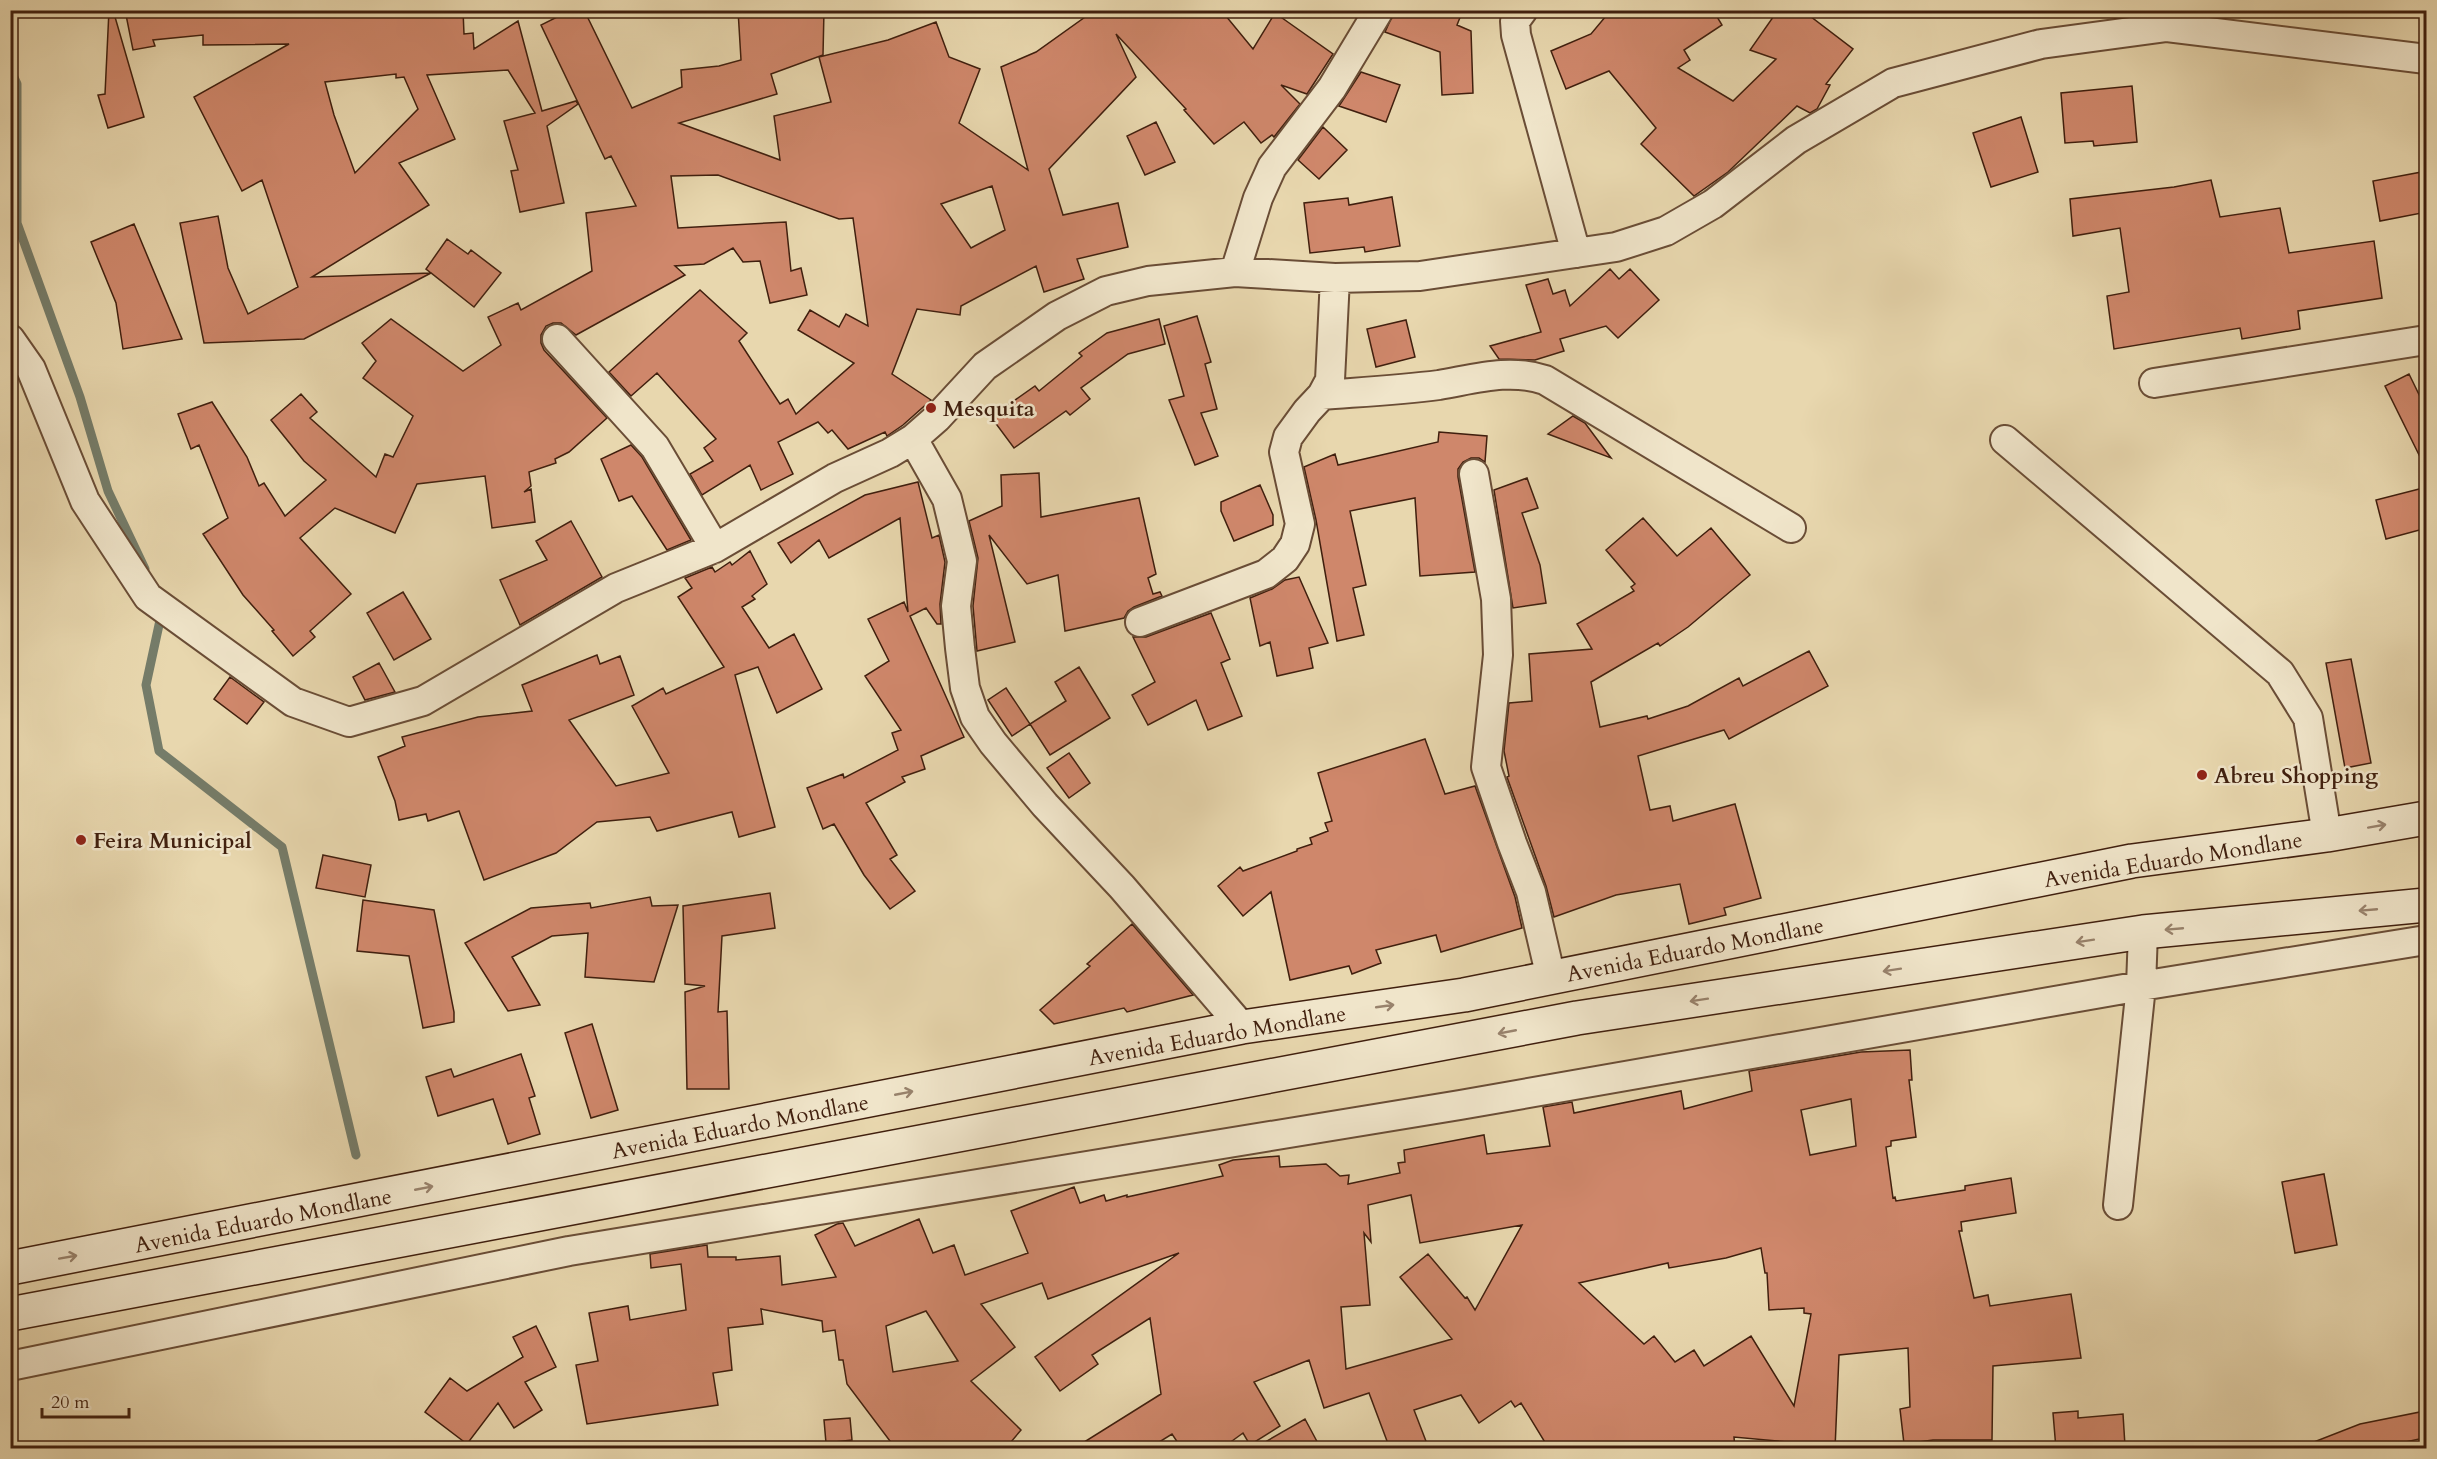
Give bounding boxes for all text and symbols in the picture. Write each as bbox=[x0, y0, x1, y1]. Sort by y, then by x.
place label: Mesquita bbox=[943, 394, 1035, 424]
marker: Mesquita bbox=[924, 401, 938, 415]
place label: Abreu Shopping bbox=[2214, 761, 2379, 791]
marker: Abreu Shopping bbox=[2195, 768, 2209, 782]
one-way arrow bbox=[2367, 821, 2386, 832]
street label: Avenida Eduardo Mondlane bbox=[2042, 825, 2305, 895]
place label: Feira Municipal bbox=[93, 826, 252, 856]
marker: Feira Municipal bbox=[74, 833, 88, 847]
one-way arrow bbox=[2359, 905, 2379, 916]
street label: Avenida Eduardo Mondlane bbox=[1564, 910, 1826, 990]
one-way arrow bbox=[2165, 924, 2185, 935]
one-way arrow bbox=[2075, 935, 2095, 946]
one-way arrow bbox=[1883, 965, 1902, 976]
one-way arrow bbox=[1690, 994, 1710, 1005]
street label: Avenida Eduardo Mondlane bbox=[1086, 999, 1349, 1073]
one-way arrow bbox=[1375, 1001, 1395, 1012]
one-way arrow bbox=[1498, 1027, 1517, 1038]
street label: Avenida Eduardo Mondlane bbox=[609, 1087, 871, 1167]
one-way arrow bbox=[894, 1087, 913, 1098]
street label: Avenida Eduardo Mondlane bbox=[132, 1181, 394, 1261]
one-way arrow bbox=[414, 1182, 434, 1193]
one-way arrow bbox=[58, 1252, 77, 1263]
scale bar bbox=[42, 1381, 129, 1419]
text: 20 m bbox=[51, 1390, 90, 1415]

